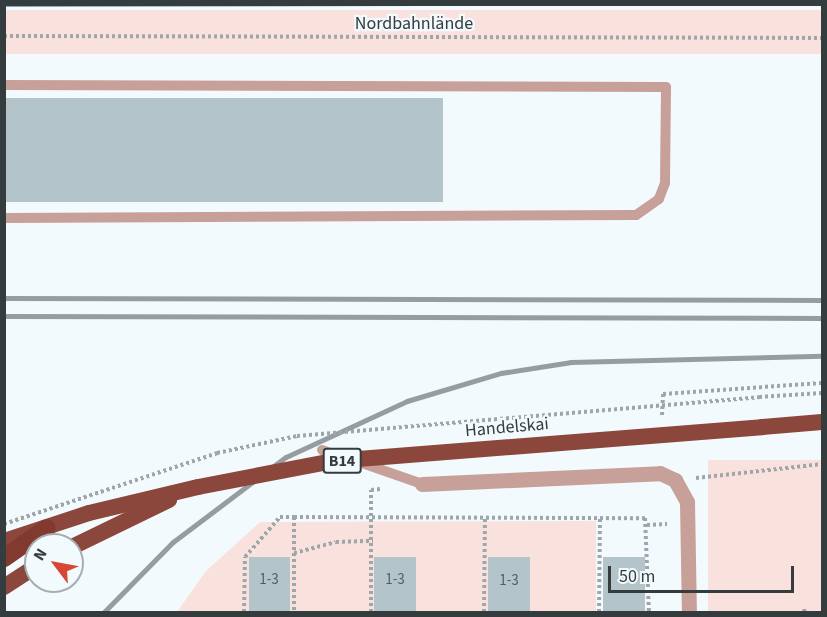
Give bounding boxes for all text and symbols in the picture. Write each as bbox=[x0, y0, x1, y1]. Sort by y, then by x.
street label: Nordbahnlände bbox=[355, 13, 473, 35]
street label: Handelskai bbox=[464, 414, 550, 442]
road number: B14 bbox=[322, 448, 362, 474]
north arrow bbox=[24, 533, 84, 593]
text: N bbox=[28, 544, 53, 565]
scale bar bbox=[611, 554, 797, 592]
text: 50 m bbox=[619, 564, 655, 589]
house number: 1-3 bbox=[259, 571, 279, 589]
house number: 1-3 bbox=[385, 571, 405, 589]
house number: 1-3 bbox=[499, 572, 519, 590]

